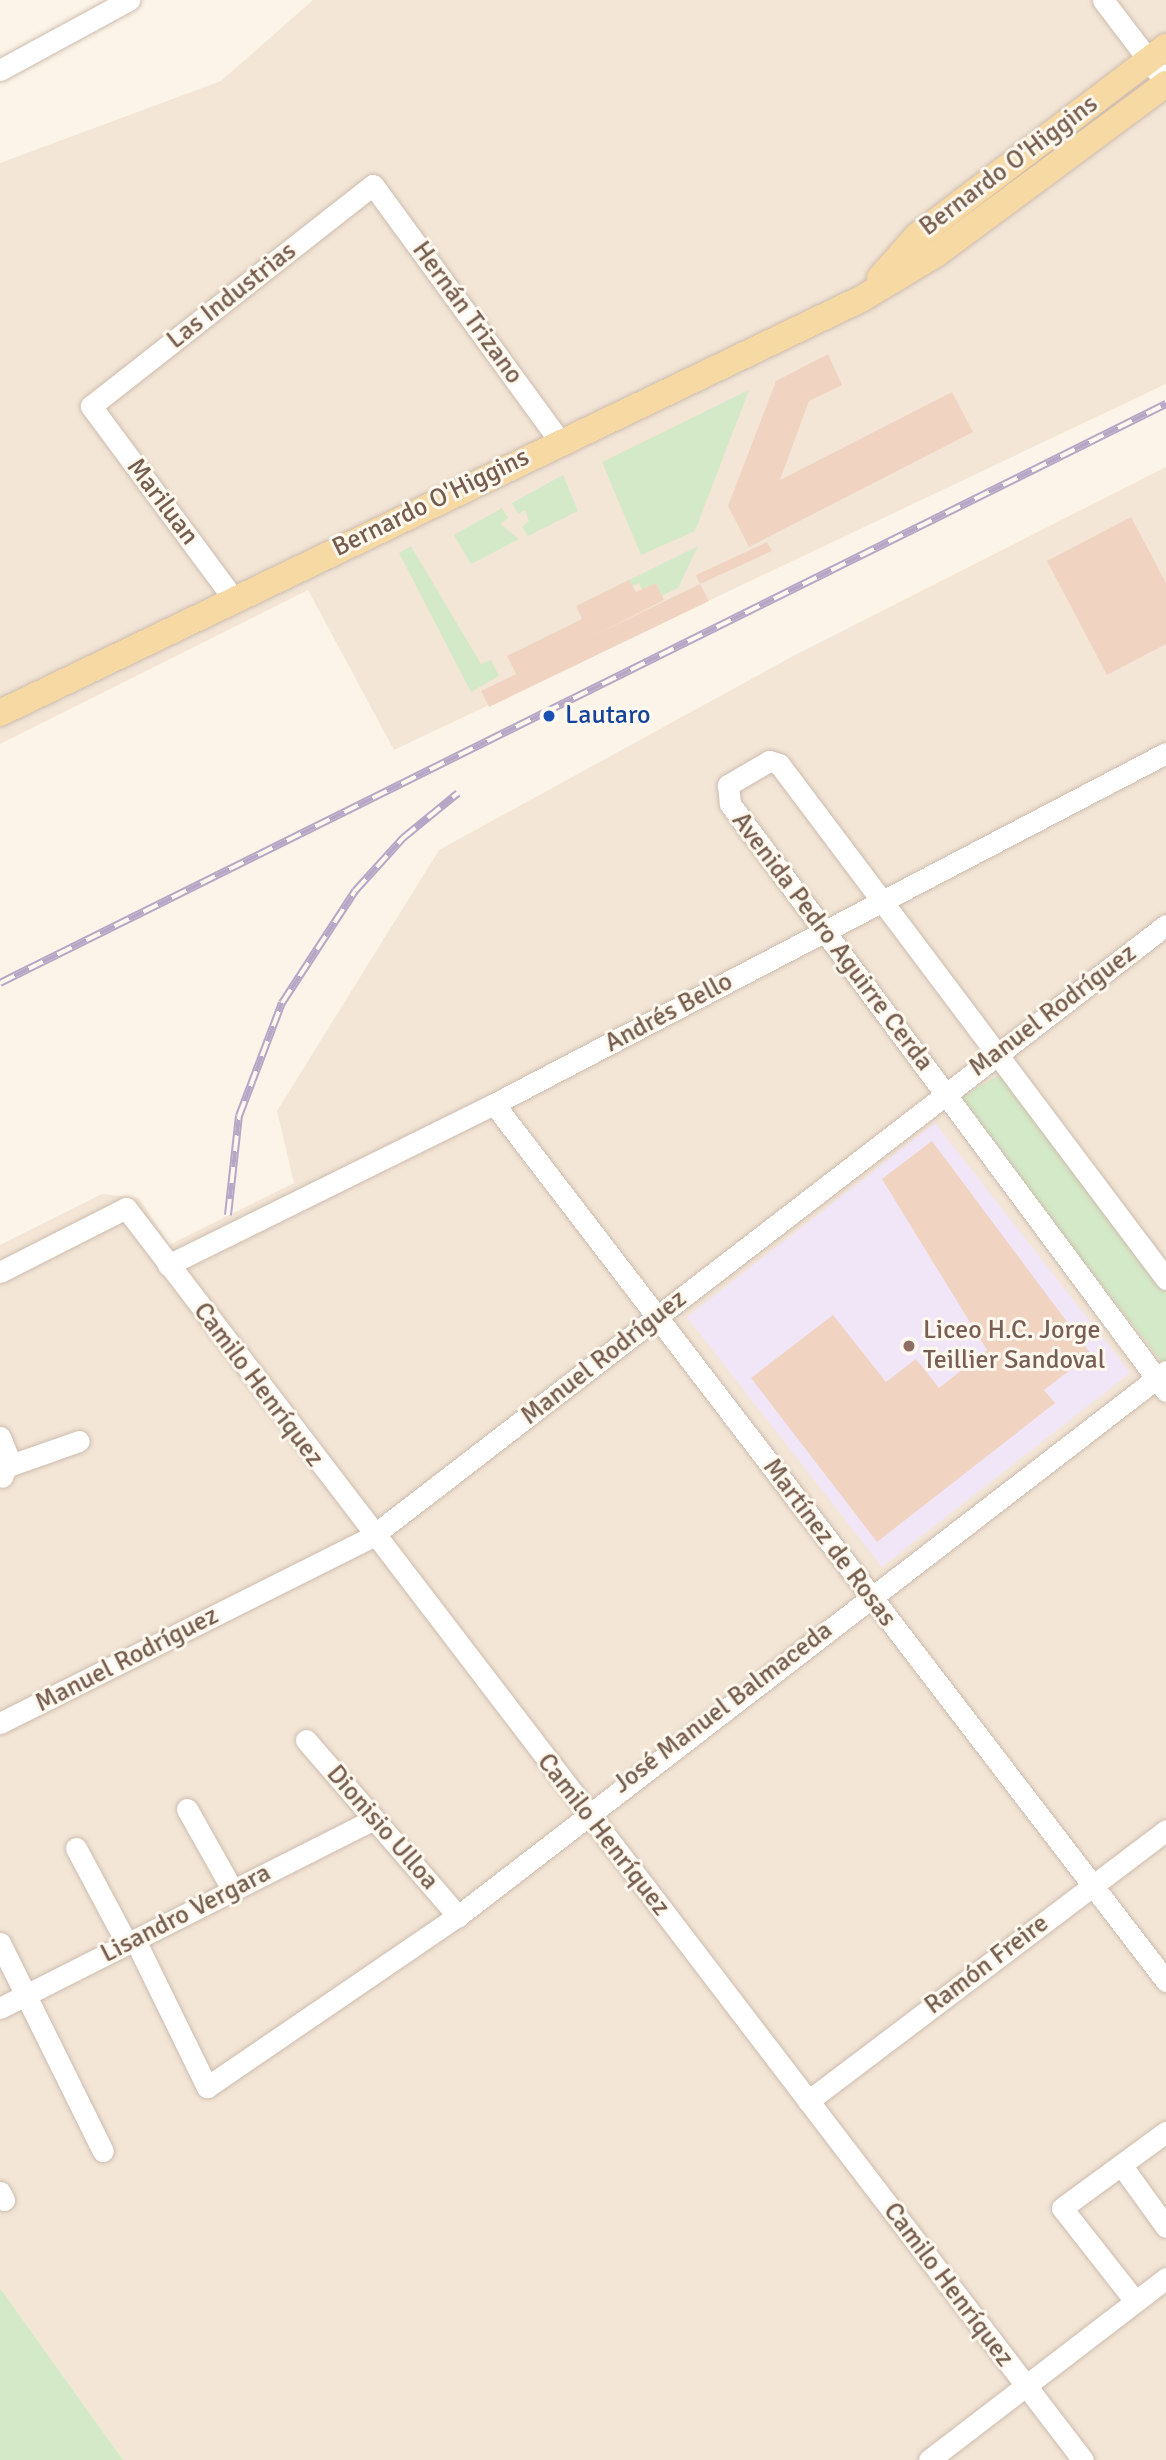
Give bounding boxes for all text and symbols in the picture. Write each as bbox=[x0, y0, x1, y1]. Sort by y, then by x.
street label: Bernardo O'Higgins bbox=[914, 89, 1104, 243]
street label: Las Industrias bbox=[161, 236, 303, 356]
street label: Hernán Trizano bbox=[405, 236, 529, 390]
street label: Bernardo O'Higgins bbox=[328, 442, 534, 564]
street label: Mariluan bbox=[119, 453, 205, 551]
place label: Lautaro bbox=[565, 700, 651, 732]
marker: Lautaro bbox=[539, 706, 559, 726]
street label: Avenida Pedro Aguirre Cerda bbox=[725, 806, 939, 1078]
street label: Manuel Rodríguez bbox=[963, 938, 1143, 1084]
street label: Andrés Bello bbox=[600, 966, 738, 1060]
street label: Manuel Rodríguez bbox=[515, 1284, 693, 1432]
street label: Camilo Henríquez bbox=[186, 1297, 330, 1473]
place label: Liceo H.C. Jorge Teillier Sandoval bbox=[923, 1315, 1105, 1376]
marker: Liceo H.C. Jorge Teillier Sandoval bbox=[901, 1338, 917, 1354]
street label: Martínez de Rosas bbox=[756, 1453, 902, 1633]
street label: Manuel Rodríguez bbox=[30, 1600, 224, 1720]
street label: José Manuel Balmaceda bbox=[607, 1615, 839, 1801]
street label: Camilo Henríquez bbox=[530, 1748, 676, 1922]
street label: Dionisio Ulloa bbox=[319, 1759, 445, 1897]
street label: Lisandro Vergara bbox=[96, 1858, 276, 1970]
street label: Ramón Freire bbox=[919, 1908, 1055, 2022]
street label: Camilo Henríquez bbox=[876, 2197, 1020, 2373]

